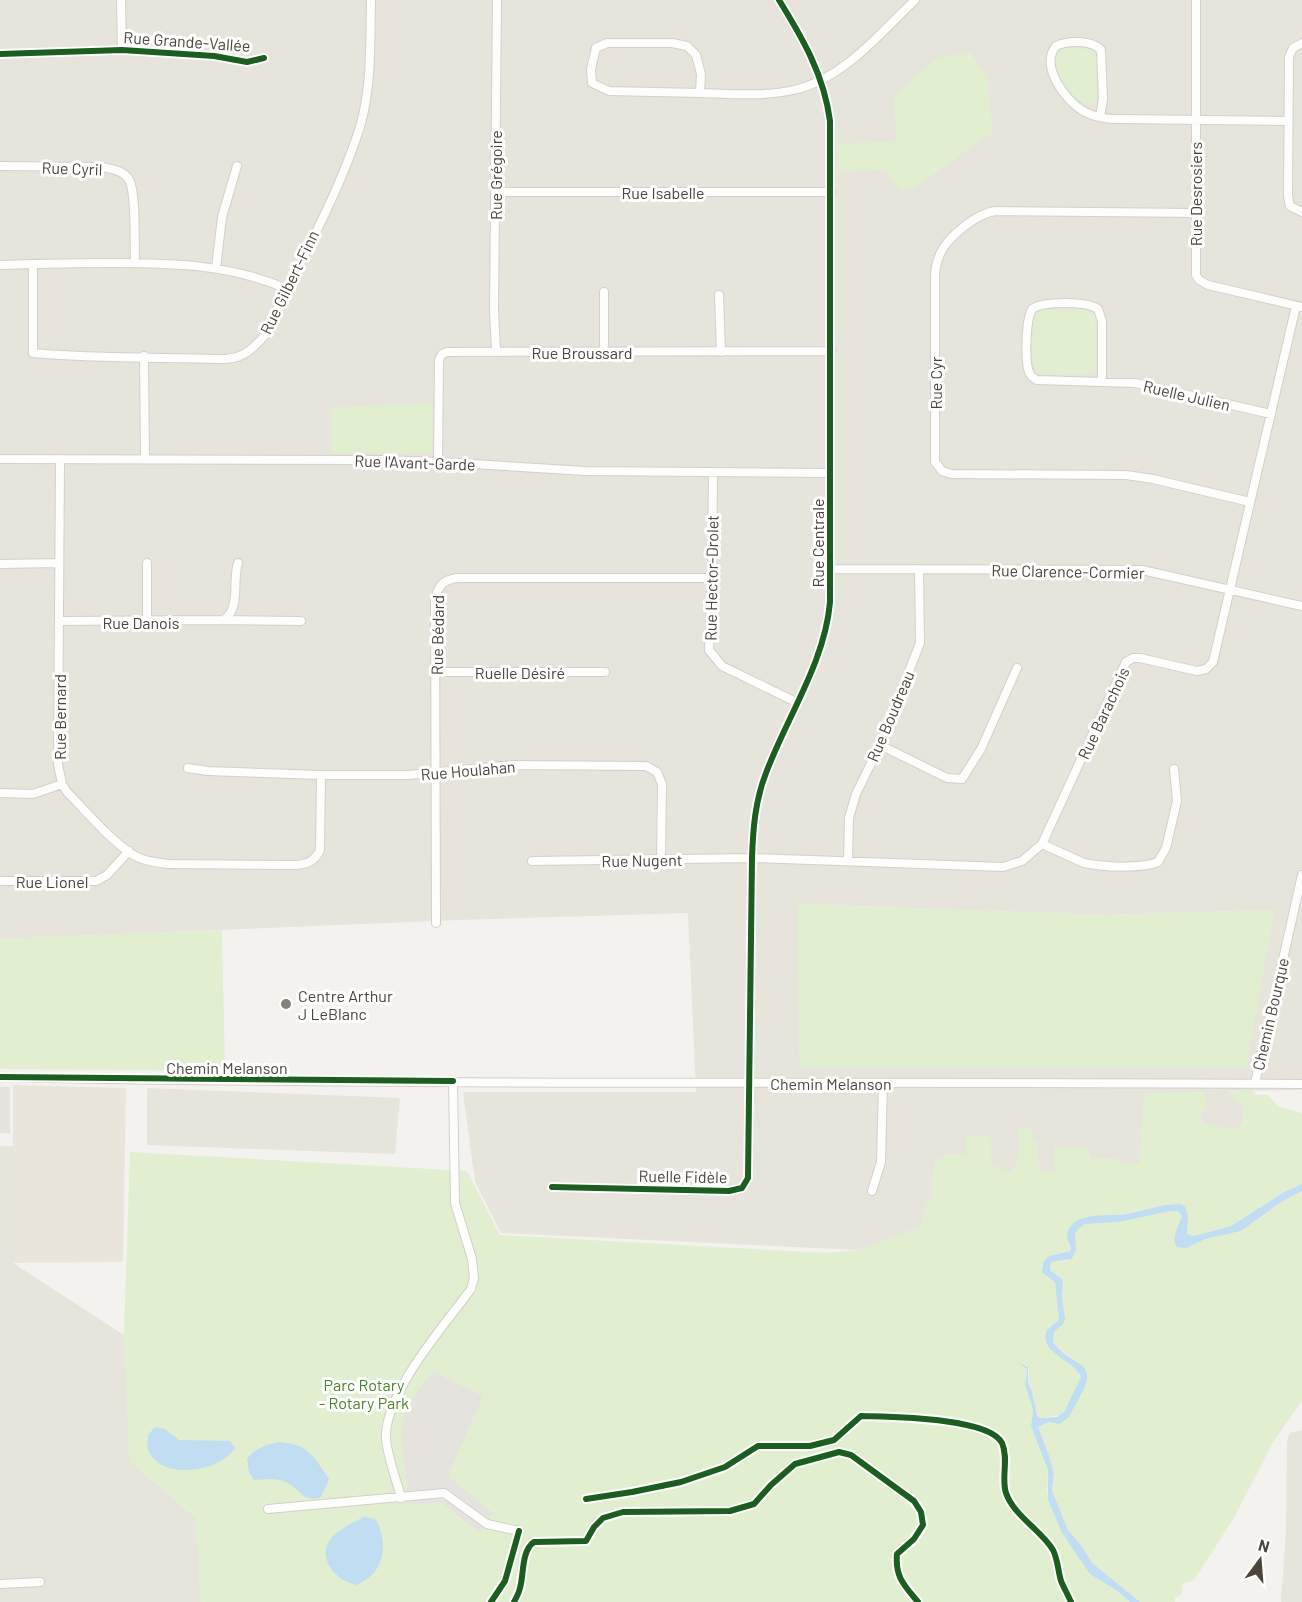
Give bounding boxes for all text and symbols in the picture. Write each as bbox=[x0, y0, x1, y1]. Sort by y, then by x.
street label: Rue Grande-Vallée bbox=[123, 27, 251, 55]
street label: Rue Grégoire bbox=[486, 130, 505, 220]
street label: Rue Desrosiers bbox=[1186, 142, 1205, 246]
street label: Rue Cyril bbox=[41, 157, 103, 179]
street label: Rue Isabelle bbox=[621, 183, 705, 202]
street label: Rue Gilbert-Finn bbox=[256, 227, 322, 337]
street label: Rue Broussard bbox=[532, 343, 632, 362]
street label: Rue Cyr bbox=[926, 356, 945, 410]
street label: Ruelle Julien bbox=[1142, 376, 1232, 414]
street label: Rue l'Avant-Garde bbox=[354, 450, 476, 474]
street label: Rue Centrale bbox=[808, 499, 827, 587]
street label: Rue Hector-Drolet bbox=[700, 515, 722, 641]
street label: Rue Clarence-Cormier bbox=[991, 560, 1145, 582]
street label: Rue Bédard bbox=[427, 595, 447, 675]
street label: Rue Danois bbox=[102, 613, 180, 632]
street label: Ruelle Désiré bbox=[475, 663, 565, 682]
street label: Rue Barachois bbox=[1073, 664, 1133, 762]
street label: Rue Boudreau bbox=[862, 668, 918, 764]
street label: Rue Bernard bbox=[50, 674, 69, 760]
street label: Rue Houlahan bbox=[420, 756, 516, 784]
street label: Rue Nugent bbox=[601, 850, 683, 870]
street label: Rue Lionel bbox=[16, 872, 88, 891]
street label: Chemin Bourque bbox=[1248, 956, 1292, 1072]
place label: Centre Arthur J LeBlanc bbox=[298, 986, 393, 1023]
marker: Centre Arthur J LeBlanc bbox=[279, 997, 293, 1011]
street label: Chemin Melanson bbox=[166, 1058, 288, 1077]
street label: Chemin Melanson bbox=[770, 1074, 892, 1093]
street label: Ruelle Fidèle bbox=[639, 1166, 727, 1186]
park label: Parc Rotary - Rotary Park bbox=[319, 1375, 409, 1412]
north arrow bbox=[1230, 1530, 1290, 1590]
text: N bbox=[1257, 1535, 1272, 1556]

